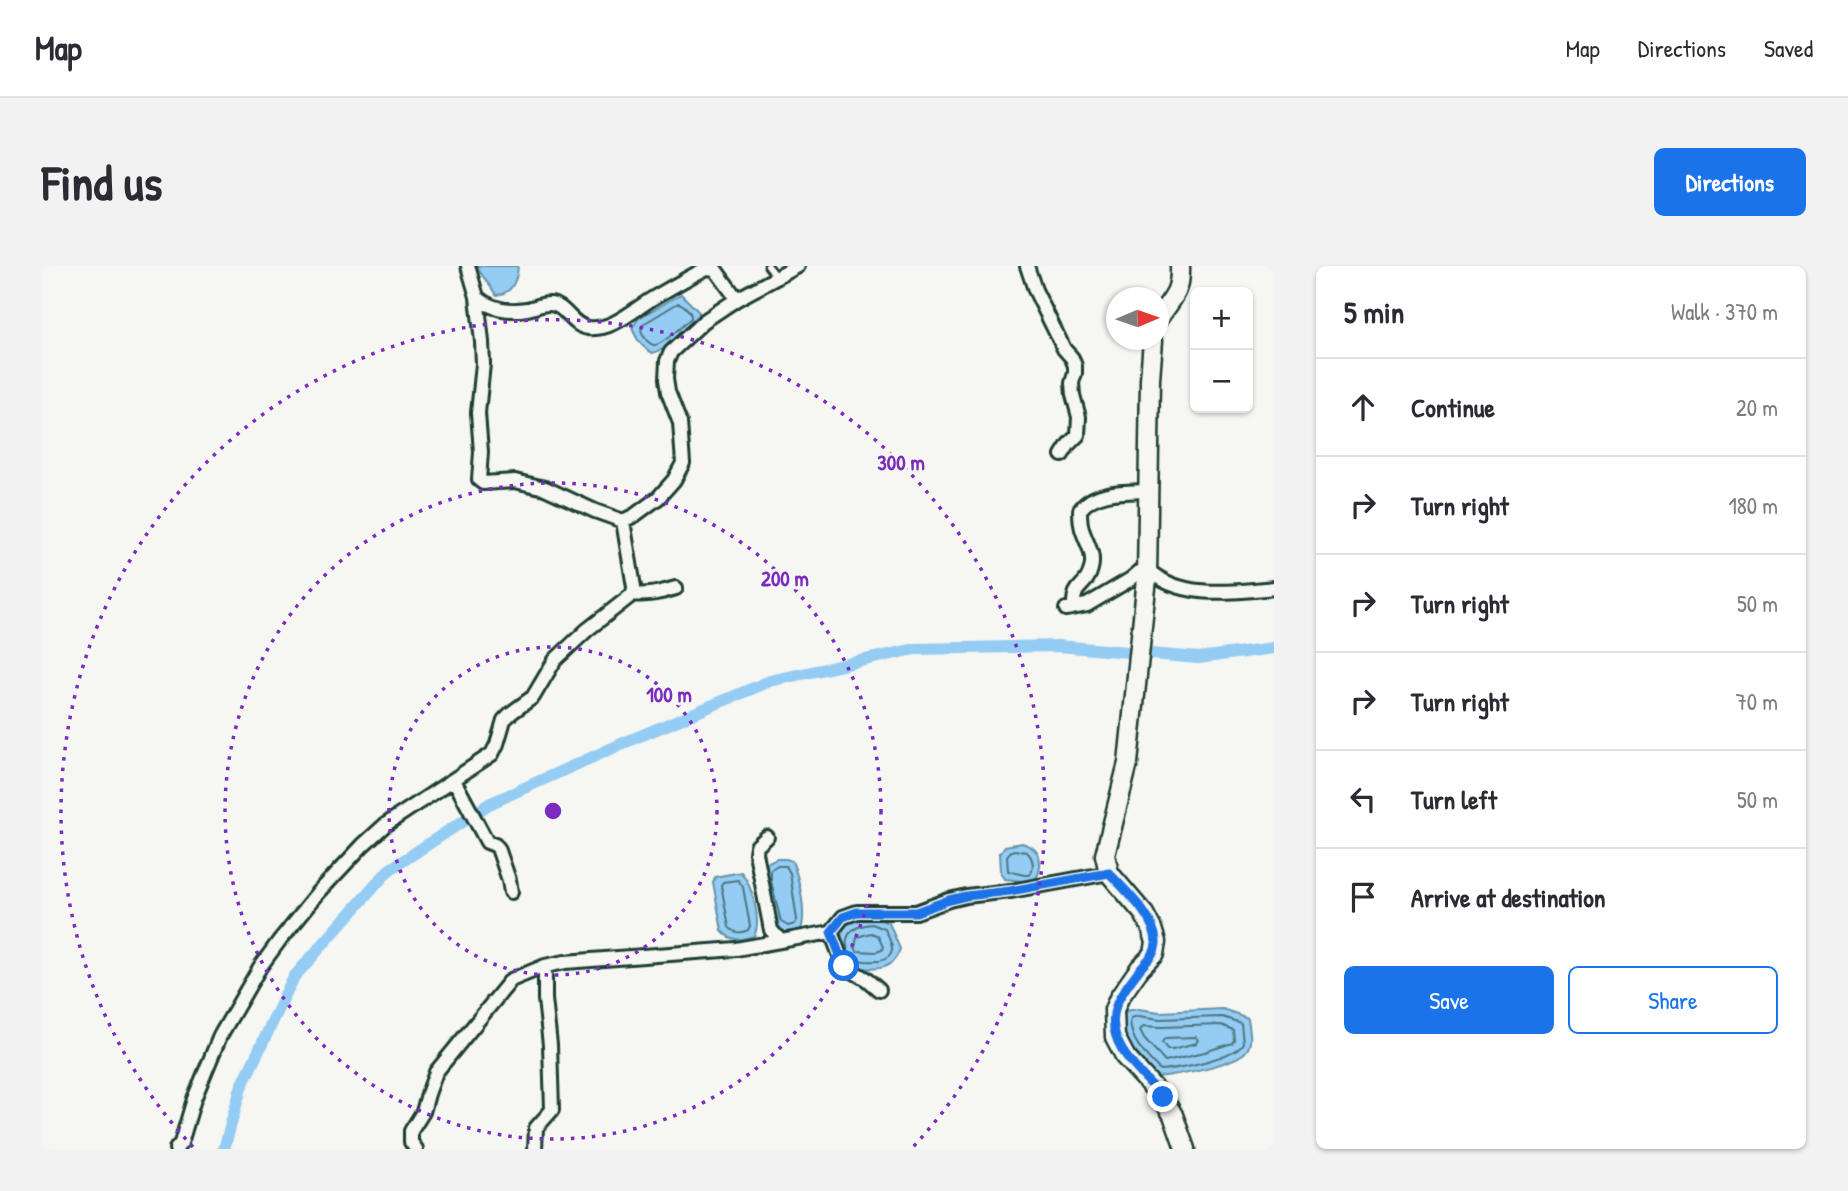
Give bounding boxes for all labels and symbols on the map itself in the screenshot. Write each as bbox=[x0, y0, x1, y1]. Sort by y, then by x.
north arrow bbox=[1106, 287, 1169, 350]
text: 300 m bbox=[877, 448, 925, 477]
text: 200 m bbox=[761, 564, 809, 593]
text: 100 m bbox=[646, 680, 692, 709]
centre of rings bbox=[541, 799, 565, 823]
route start bbox=[828, 950, 859, 981]
route end bbox=[1147, 1081, 1178, 1112]

